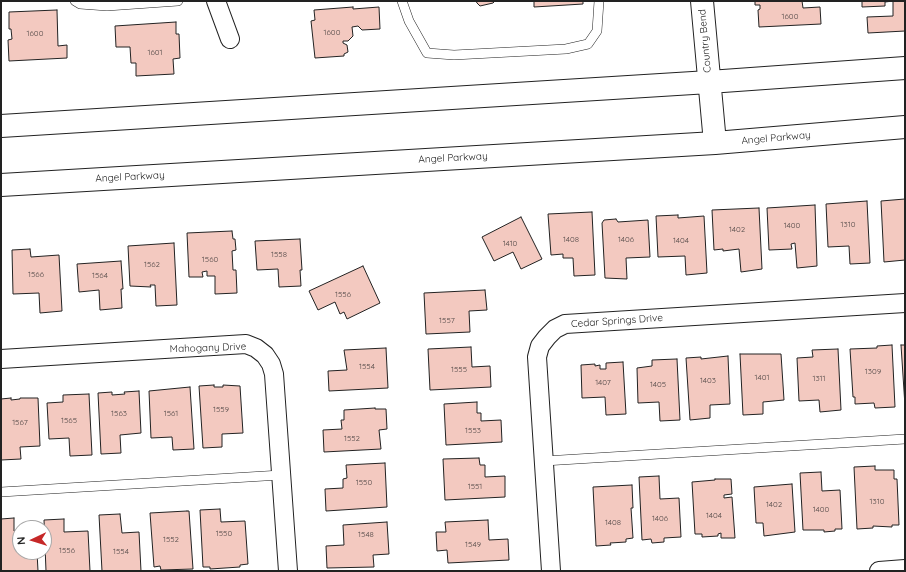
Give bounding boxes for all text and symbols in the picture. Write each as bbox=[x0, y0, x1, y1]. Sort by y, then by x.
street label: Country Bend bbox=[696, 9, 714, 73]
house number: 1600 bbox=[782, 12, 798, 22]
house number: 1600 bbox=[324, 28, 340, 38]
house number: 1600 bbox=[27, 29, 43, 39]
house number: 1601 bbox=[148, 48, 162, 58]
street label: Angel Parkway bbox=[741, 129, 811, 147]
street label: Angel Parkway bbox=[418, 150, 488, 166]
street label: Angel Parkway bbox=[95, 169, 165, 185]
house number: 1310 bbox=[841, 220, 855, 230]
house number: 1400 bbox=[784, 221, 800, 231]
house number: 1402 bbox=[729, 225, 745, 235]
house number: 1408 bbox=[563, 235, 579, 245]
house number: 1406 bbox=[618, 235, 634, 245]
house number: 1404 bbox=[673, 236, 689, 246]
house number: 1410 bbox=[503, 239, 517, 249]
house number: 1558 bbox=[271, 250, 287, 260]
house number: 1560 bbox=[202, 255, 218, 265]
house number: 1562 bbox=[144, 260, 160, 270]
house number: 1566 bbox=[28, 270, 44, 280]
house number: 1564 bbox=[92, 271, 108, 281]
house number: 1556 bbox=[335, 290, 351, 300]
street label: Cedar Springs Drive bbox=[571, 312, 663, 330]
house number: 1557 bbox=[439, 316, 455, 326]
street label: Mahogany Drive bbox=[170, 341, 246, 355]
house number: 1554 bbox=[359, 362, 375, 372]
house number: 1555 bbox=[451, 365, 467, 375]
house number: 1309 bbox=[865, 367, 881, 377]
house number: 1401 bbox=[755, 373, 769, 383]
house number: 1311 bbox=[812, 374, 826, 384]
house number: 1403 bbox=[700, 376, 716, 386]
house number: 1407 bbox=[595, 378, 611, 388]
house number: 1405 bbox=[650, 380, 666, 390]
house number: 1559 bbox=[213, 405, 229, 415]
house number: 1563 bbox=[111, 409, 127, 419]
house number: 1561 bbox=[164, 409, 178, 419]
house number: 1565 bbox=[61, 416, 77, 426]
house number: 1567 bbox=[12, 418, 28, 428]
house number: 1553 bbox=[465, 426, 481, 436]
house number: 1552 bbox=[344, 434, 360, 444]
house number: 1550 bbox=[356, 478, 372, 488]
house number: 1551 bbox=[468, 482, 482, 492]
house number: 1310 bbox=[870, 497, 884, 507]
house number: 1402 bbox=[766, 500, 782, 510]
house number: 1400 bbox=[813, 505, 829, 515]
house number: 1404 bbox=[706, 511, 722, 521]
house number: 1406 bbox=[652, 514, 668, 524]
house number: 1408 bbox=[605, 518, 621, 528]
north arrow bbox=[12, 520, 52, 560]
house number: 1550 bbox=[216, 529, 232, 539]
house number: 1548 bbox=[358, 530, 374, 540]
house number: 1552 bbox=[163, 535, 179, 545]
text: N bbox=[14, 536, 28, 545]
house number: 1549 bbox=[465, 540, 481, 550]
house number: 1556 bbox=[59, 546, 75, 556]
house number: 1554 bbox=[113, 547, 129, 557]

